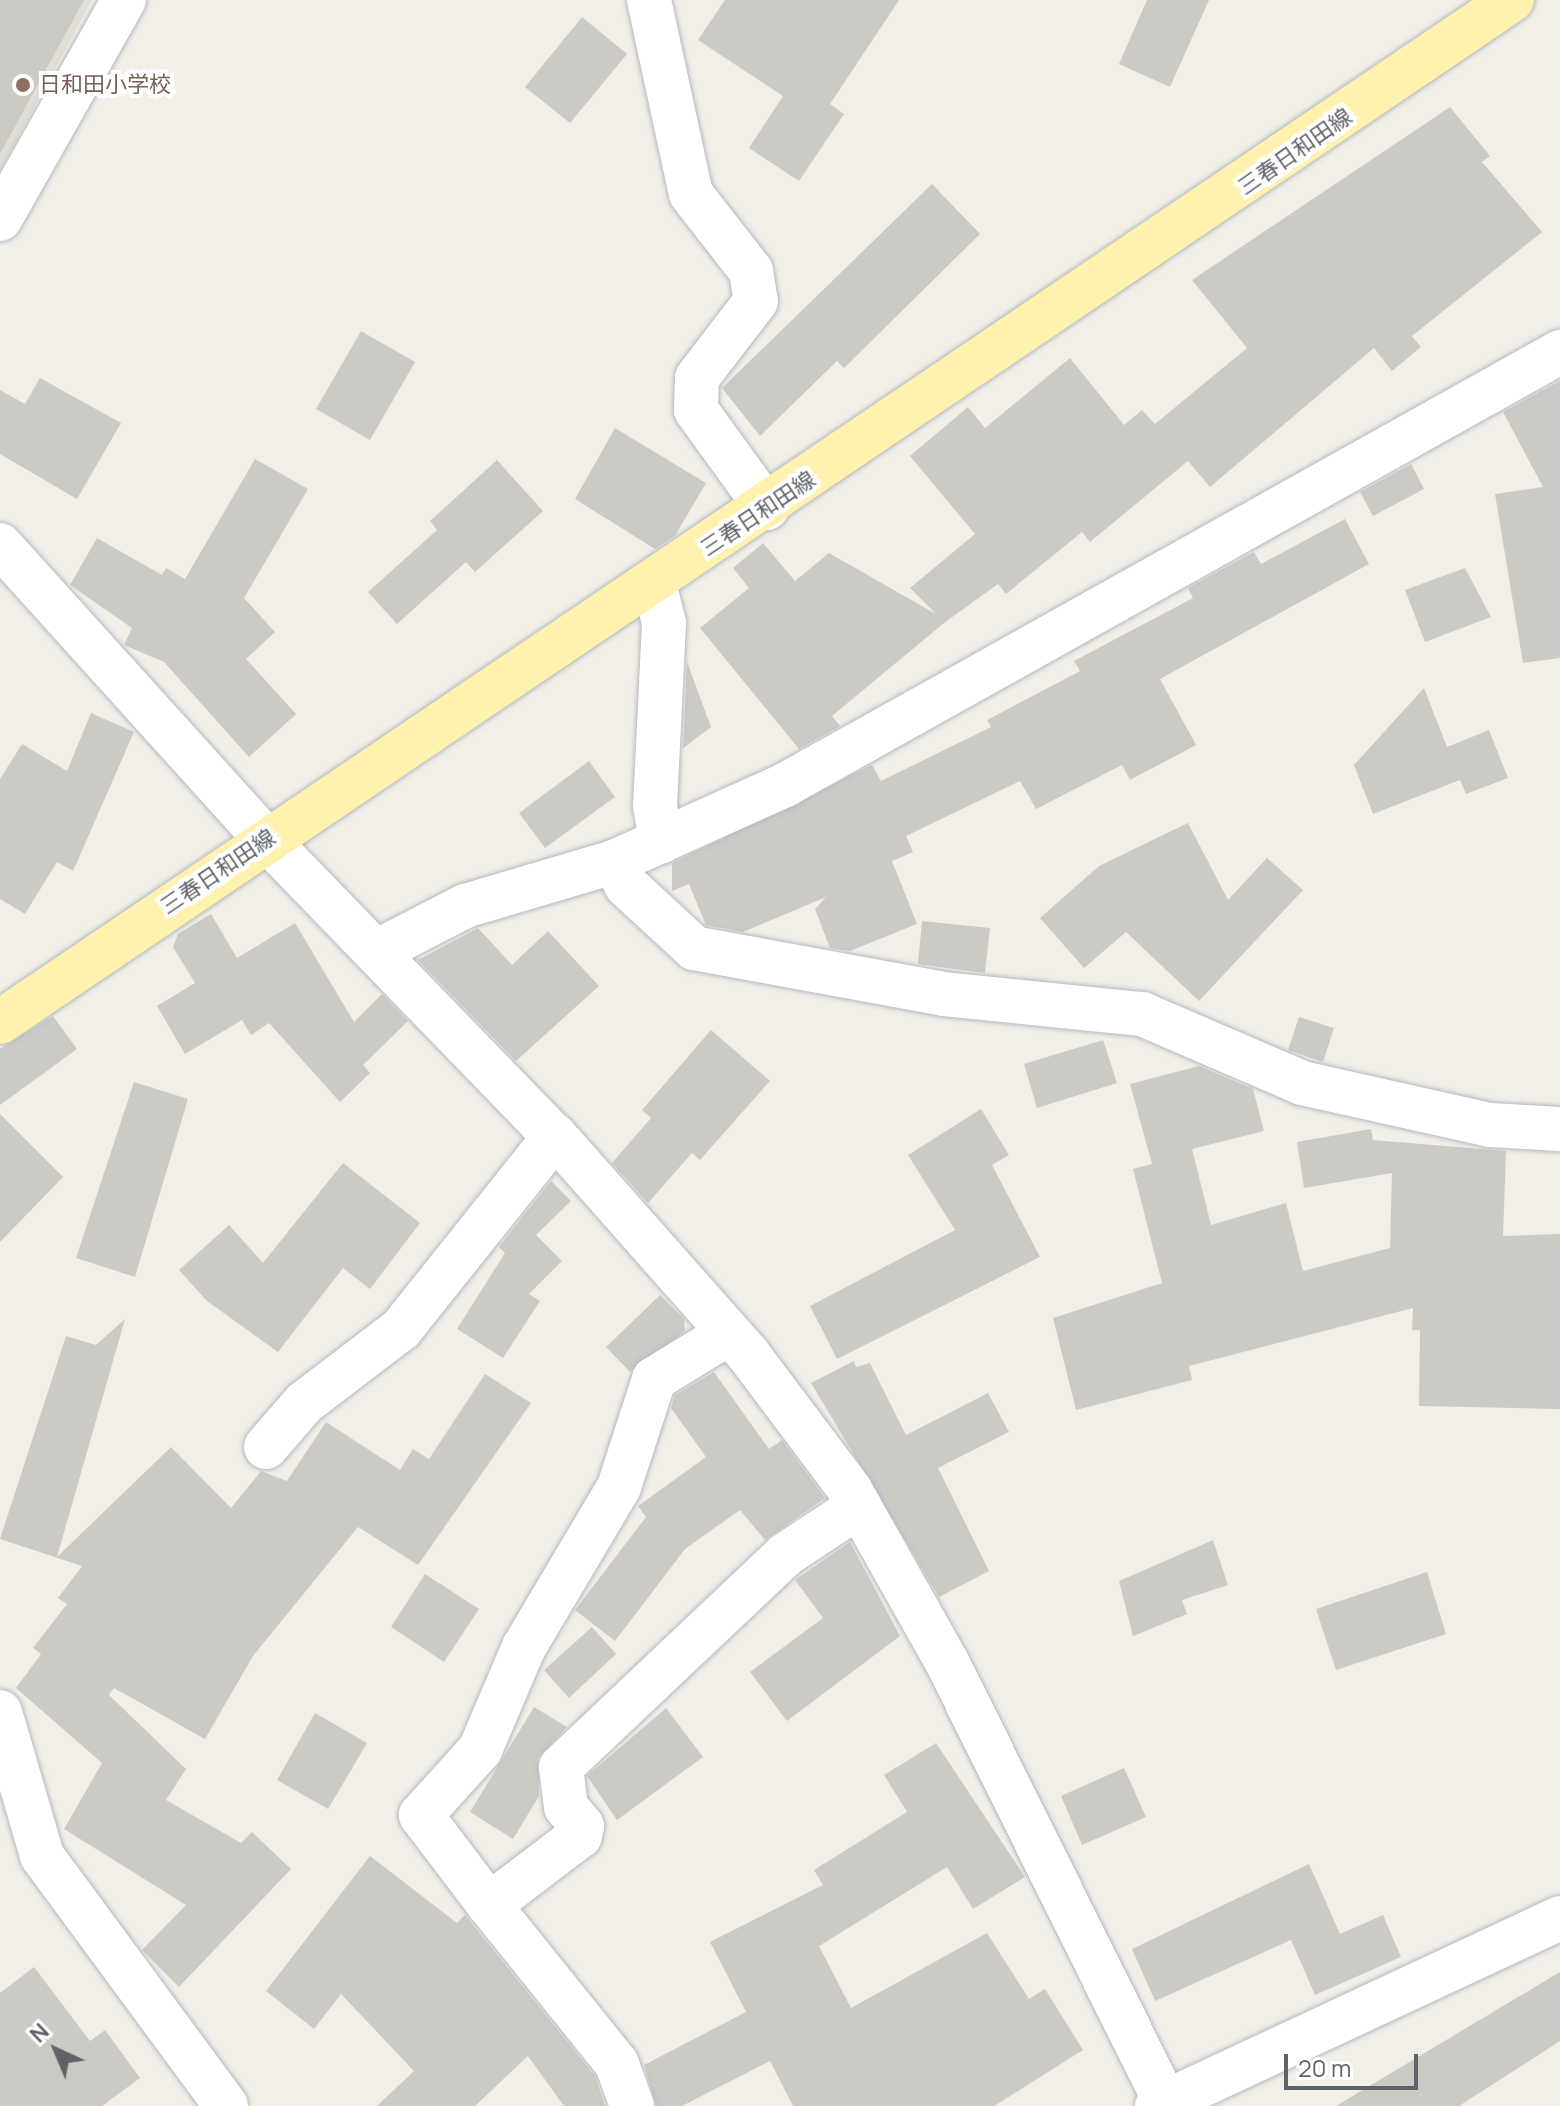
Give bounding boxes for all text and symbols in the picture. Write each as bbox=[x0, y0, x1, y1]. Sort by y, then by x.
place label: 日和田小学校 bbox=[39, 72, 171, 98]
marker: 日和田小学校 bbox=[14, 76, 32, 94]
street label: 三春日和田線 bbox=[1233, 103, 1357, 201]
street label: 三春日和田線 bbox=[696, 466, 820, 562]
street label: 三春日和田線 bbox=[156, 824, 280, 920]
north arrow bbox=[16, 2010, 96, 2090]
text: N bbox=[23, 2016, 55, 2049]
scale bar bbox=[1288, 2038, 1422, 2088]
text: 20 m bbox=[1298, 2051, 1351, 2084]

